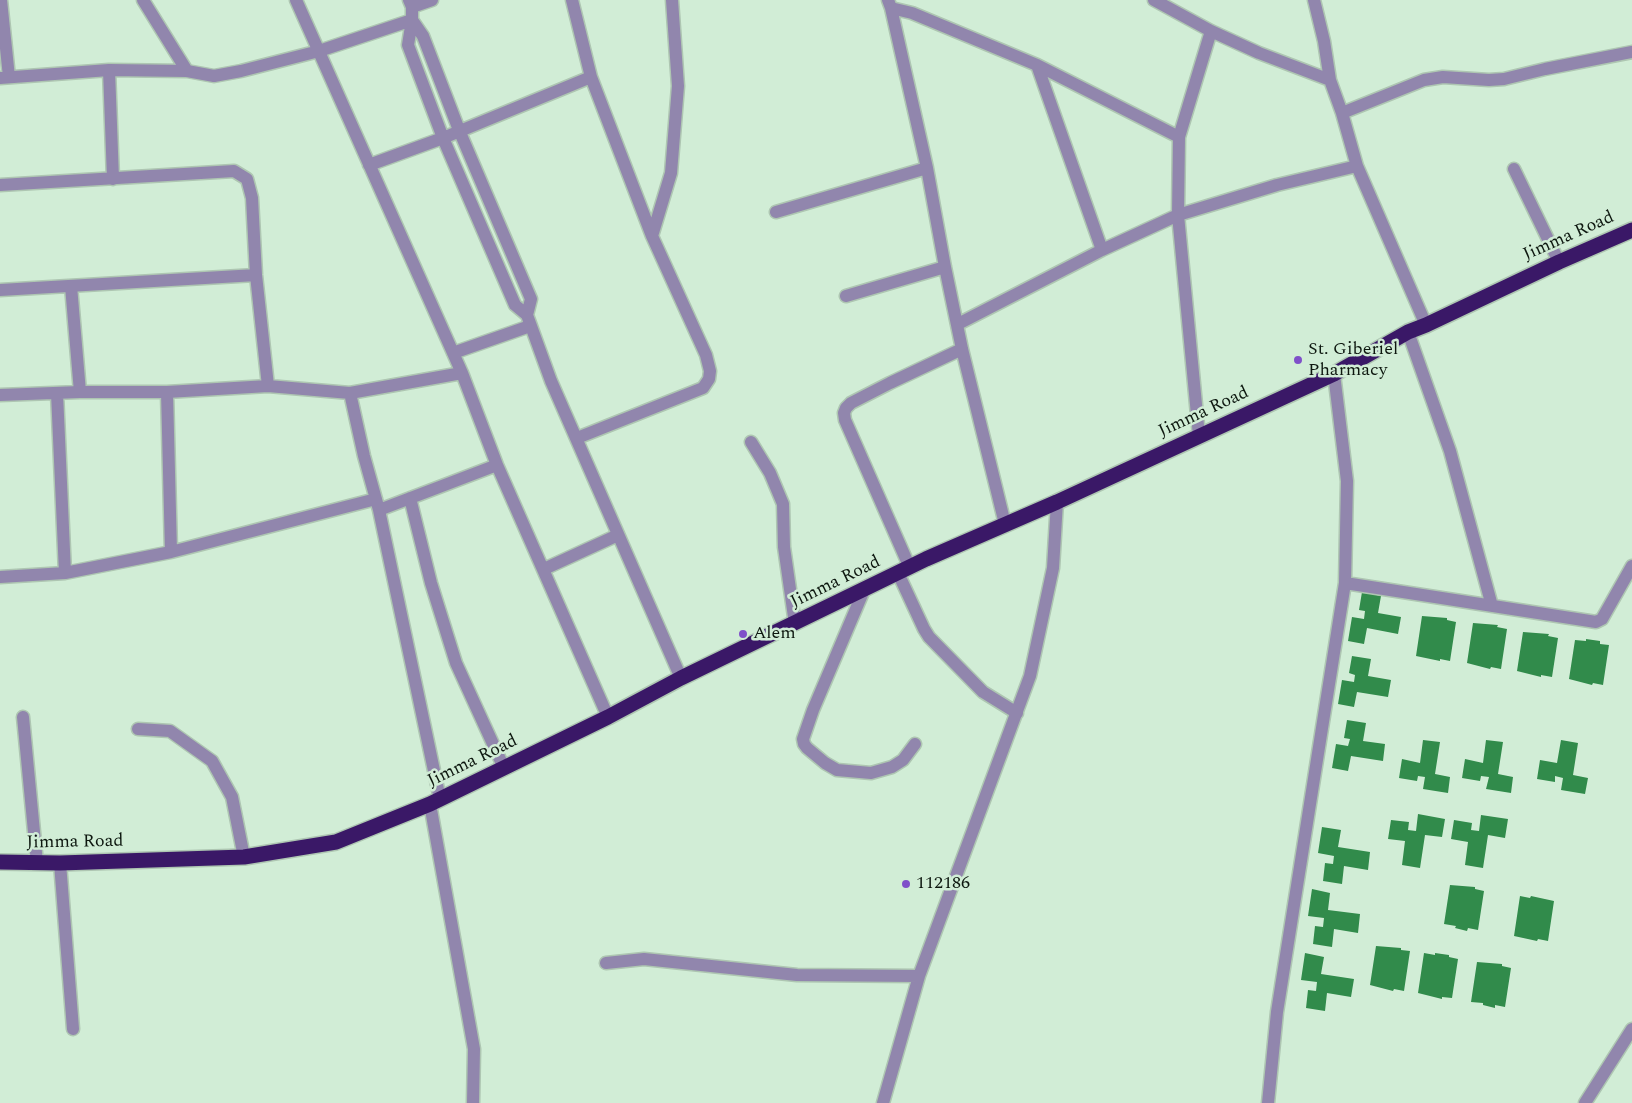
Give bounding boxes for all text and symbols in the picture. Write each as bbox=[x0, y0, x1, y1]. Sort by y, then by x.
street label: Jimma Road bbox=[1520, 207, 1618, 267]
place label: St. Giberiel Pharmacy bbox=[1308, 339, 1398, 382]
marker: St. Giberiel Pharmacy bbox=[1292, 354, 1304, 366]
street label: Jimma Road bbox=[1155, 383, 1253, 443]
street label: Jimma Road bbox=[788, 552, 884, 614]
place label: Alem bbox=[753, 623, 796, 645]
marker: Alem bbox=[737, 628, 749, 640]
street label: Jimma Road bbox=[425, 731, 521, 793]
street label: Jimma Road bbox=[26, 831, 124, 855]
place label: 112186 bbox=[916, 873, 970, 895]
marker: 112186 bbox=[900, 878, 912, 890]

